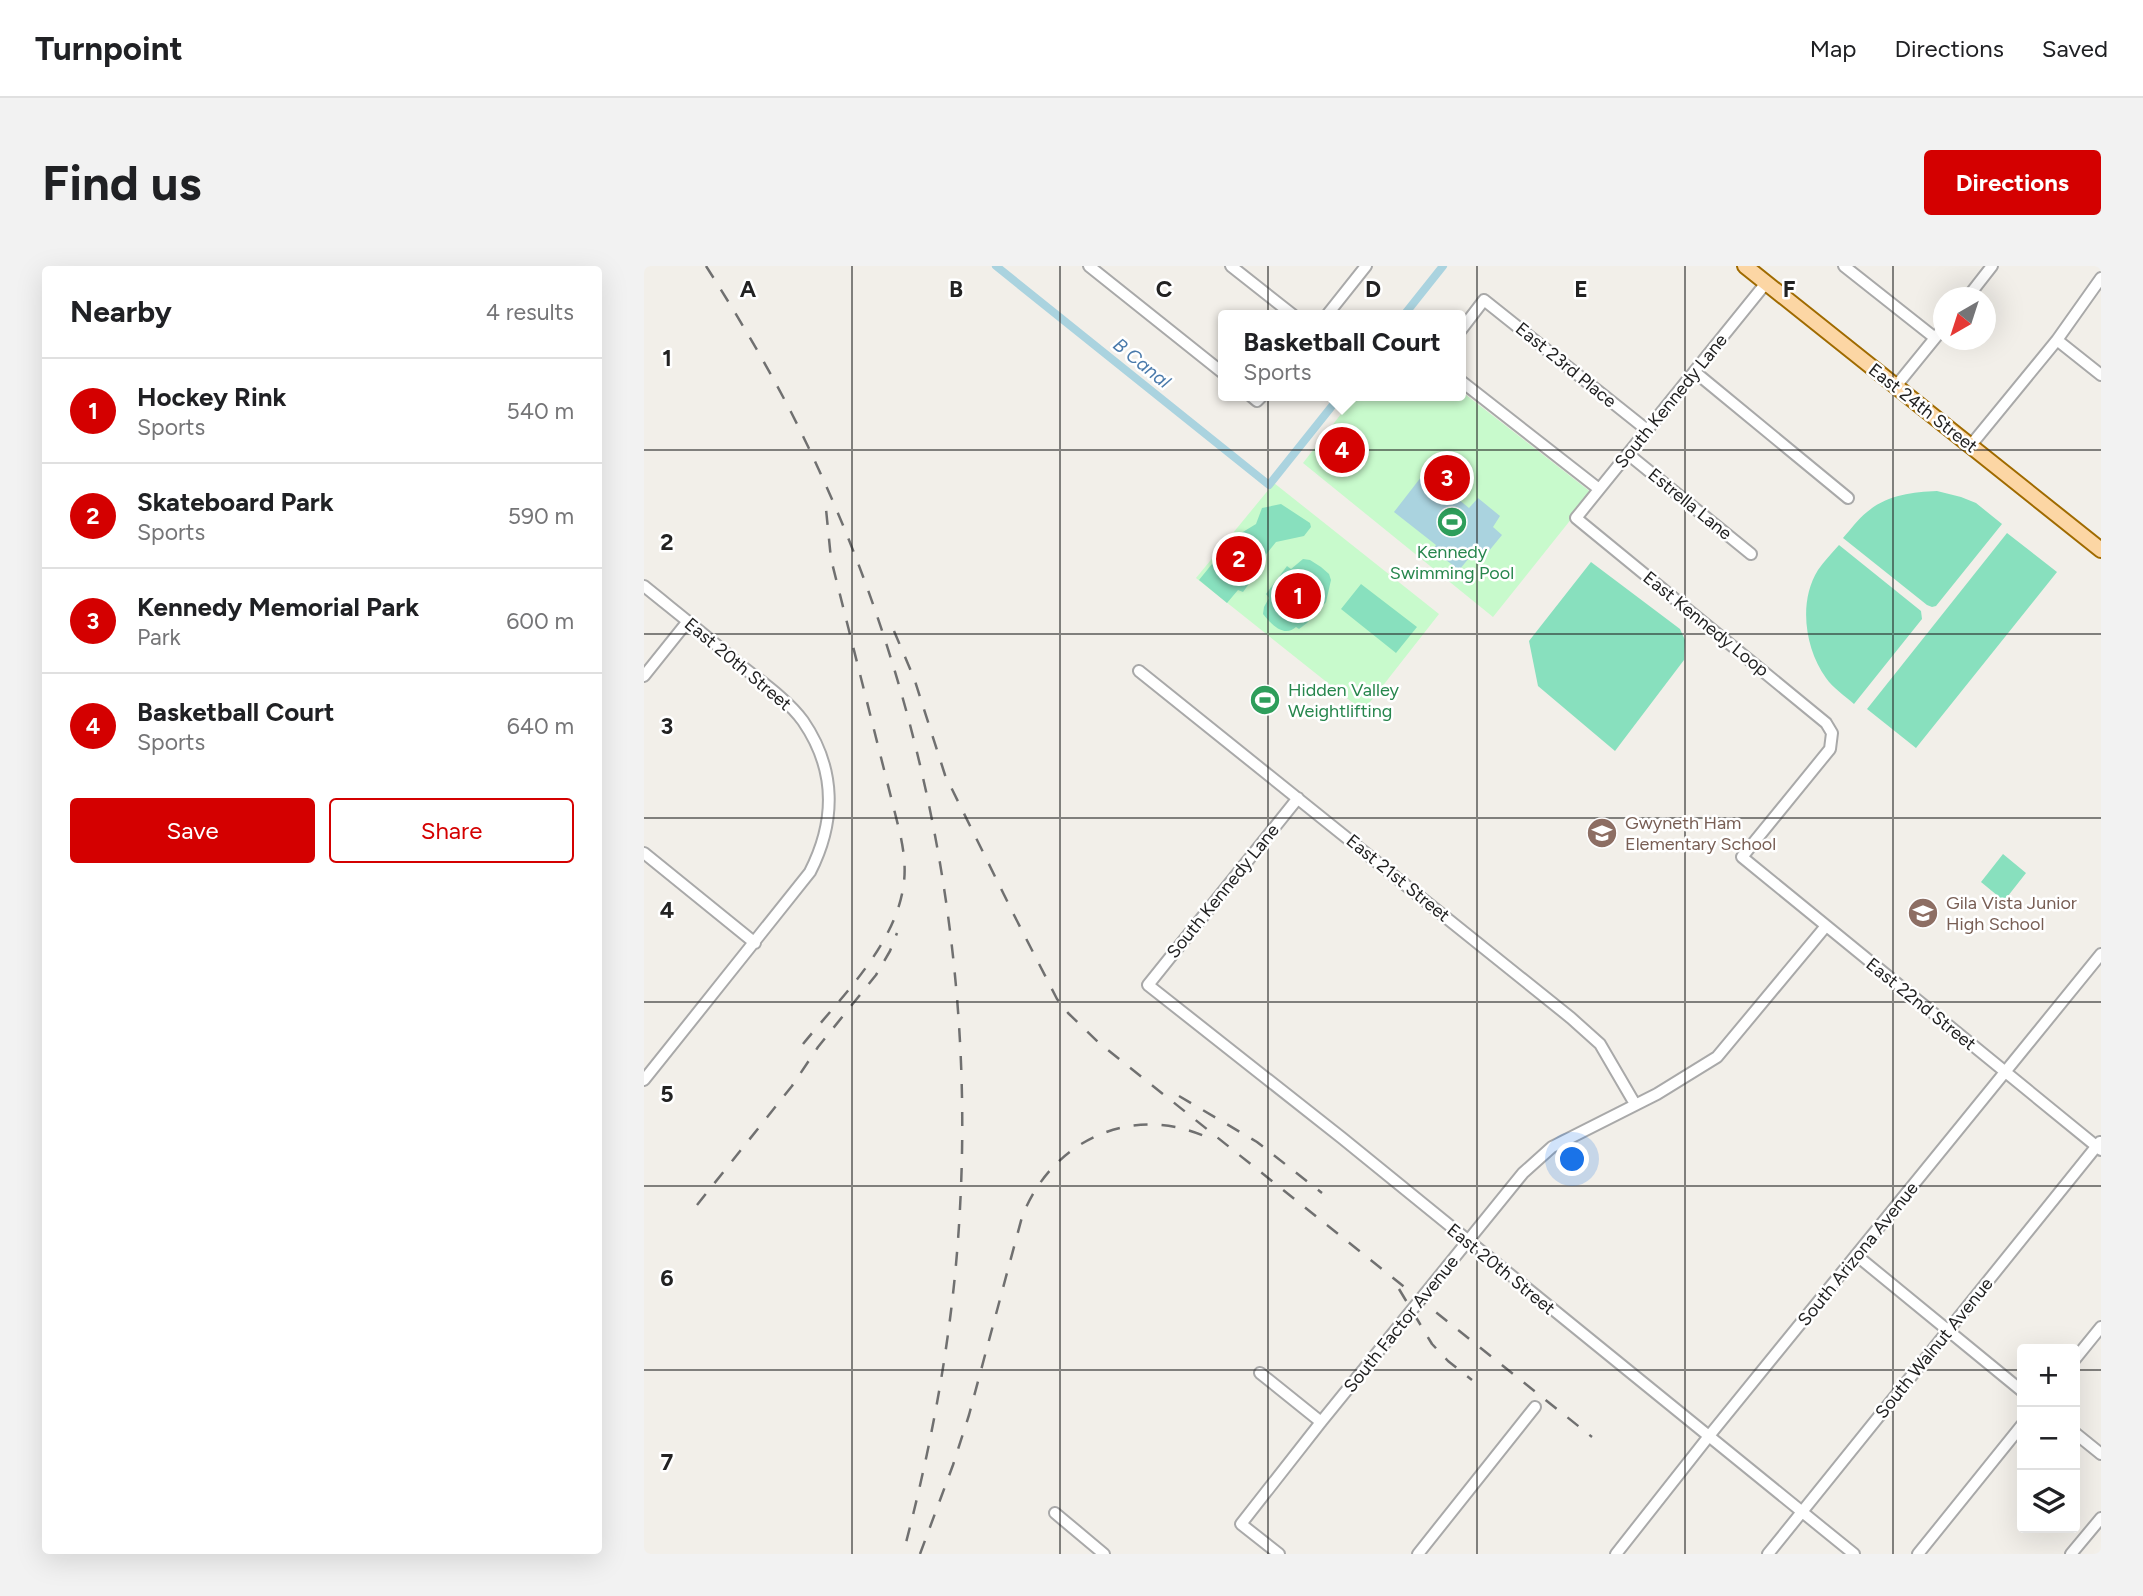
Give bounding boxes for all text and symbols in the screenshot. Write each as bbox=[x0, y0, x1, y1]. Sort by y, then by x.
text: Turnpoint bbox=[35, 29, 183, 68]
text: Map bbox=[1810, 34, 1856, 63]
text: Directions bbox=[1894, 34, 2004, 63]
text: Saved bbox=[2042, 34, 2108, 63]
button: Directions bbox=[1924, 150, 2101, 215]
text: Find us bbox=[42, 153, 201, 212]
text: A bbox=[740, 275, 757, 303]
text: B bbox=[949, 275, 963, 303]
text: C bbox=[1156, 275, 1173, 303]
text: D bbox=[1365, 275, 1381, 303]
text: E bbox=[1574, 275, 1588, 303]
text: F bbox=[1783, 275, 1796, 303]
north arrow bbox=[1933, 287, 1996, 350]
text: Nearby bbox=[70, 293, 172, 330]
text: 4 results bbox=[486, 298, 574, 326]
popup bbox=[1218, 310, 1466, 401]
street label: East 23rd Place bbox=[1511, 318, 1621, 413]
text: Basketball Court bbox=[1243, 326, 1441, 358]
street label: South Kennedy Lane bbox=[1610, 329, 1732, 473]
water label: B Canal bbox=[1109, 333, 1176, 394]
text: 1 bbox=[662, 344, 672, 372]
text: Sports bbox=[1243, 358, 1312, 386]
street label: East 24th Street bbox=[1864, 359, 1982, 458]
text: Hockey Rink bbox=[137, 381, 286, 413]
text: 1 bbox=[88, 397, 98, 425]
text: 540 m bbox=[506, 397, 574, 425]
text: Sports bbox=[137, 413, 205, 441]
pin: 4 bbox=[1319, 424, 1365, 476]
pin: 3 bbox=[1424, 452, 1470, 504]
street label: Estrella Lane bbox=[1644, 463, 1737, 545]
text: Skateboard Park bbox=[137, 486, 334, 518]
text: 2 bbox=[86, 502, 100, 530]
text: 590 m bbox=[508, 502, 574, 530]
sports icon: Kennedy Swimming Pool bbox=[1435, 505, 1469, 539]
text: Sports bbox=[137, 518, 205, 546]
text: 2 bbox=[660, 528, 674, 556]
pin: 2 bbox=[1216, 533, 1262, 585]
place label: Kennedy Swimming Pool bbox=[1390, 541, 1514, 584]
street label: East Kennedy Loop bbox=[1639, 567, 1773, 681]
pin: 1 bbox=[1275, 570, 1321, 622]
text: Kennedy Memorial Park bbox=[137, 591, 419, 623]
text: 3 bbox=[87, 607, 99, 635]
text: 600 m bbox=[506, 607, 574, 635]
street label: East 20th Street bbox=[680, 613, 796, 715]
text: Park bbox=[137, 623, 181, 651]
place label: Hidden Valley Weightlifting bbox=[1288, 679, 1400, 722]
sports icon: Hidden Valley Weightlifting bbox=[1248, 683, 1282, 717]
text: Basketball Court bbox=[137, 696, 334, 728]
text: 4 bbox=[86, 712, 100, 740]
text: 640 m bbox=[507, 712, 574, 740]
text: 3 bbox=[661, 712, 673, 740]
text: Sports bbox=[137, 728, 205, 756]
button: Save bbox=[70, 798, 315, 863]
button: Share bbox=[329, 798, 574, 863]
place label: Gwyneth Ham Elementary School bbox=[1625, 812, 1776, 855]
school or university icon: Gwyneth Ham Elementary School bbox=[1585, 816, 1619, 850]
street label: South Kennedy Lane bbox=[1162, 819, 1284, 963]
street label: East 21st Street bbox=[1342, 829, 1454, 927]
place label: Gila Vista Junior High School bbox=[1946, 892, 2077, 935]
text: 4 bbox=[660, 896, 674, 924]
school or university icon: Gila Vista Junior High School bbox=[1906, 896, 1940, 930]
street label: East 22nd Street bbox=[1862, 953, 1981, 1055]
text: 5 bbox=[660, 1080, 674, 1108]
your location bbox=[1555, 1142, 1589, 1176]
street label: South Arizona Avenue bbox=[1793, 1177, 1923, 1331]
street label: East 20th Street bbox=[1442, 1219, 1560, 1319]
street label: South Factor Avenue bbox=[1339, 1251, 1463, 1397]
text: 6 bbox=[660, 1264, 674, 1292]
street label: South Walnut Avenue bbox=[1870, 1273, 1998, 1423]
map controls bbox=[2017, 1344, 2080, 1533]
button: + bbox=[2017, 1344, 2080, 1407]
button: − bbox=[2017, 1407, 2080, 1470]
text: 7 bbox=[661, 1448, 674, 1476]
button: layers bbox=[2017, 1470, 2080, 1533]

